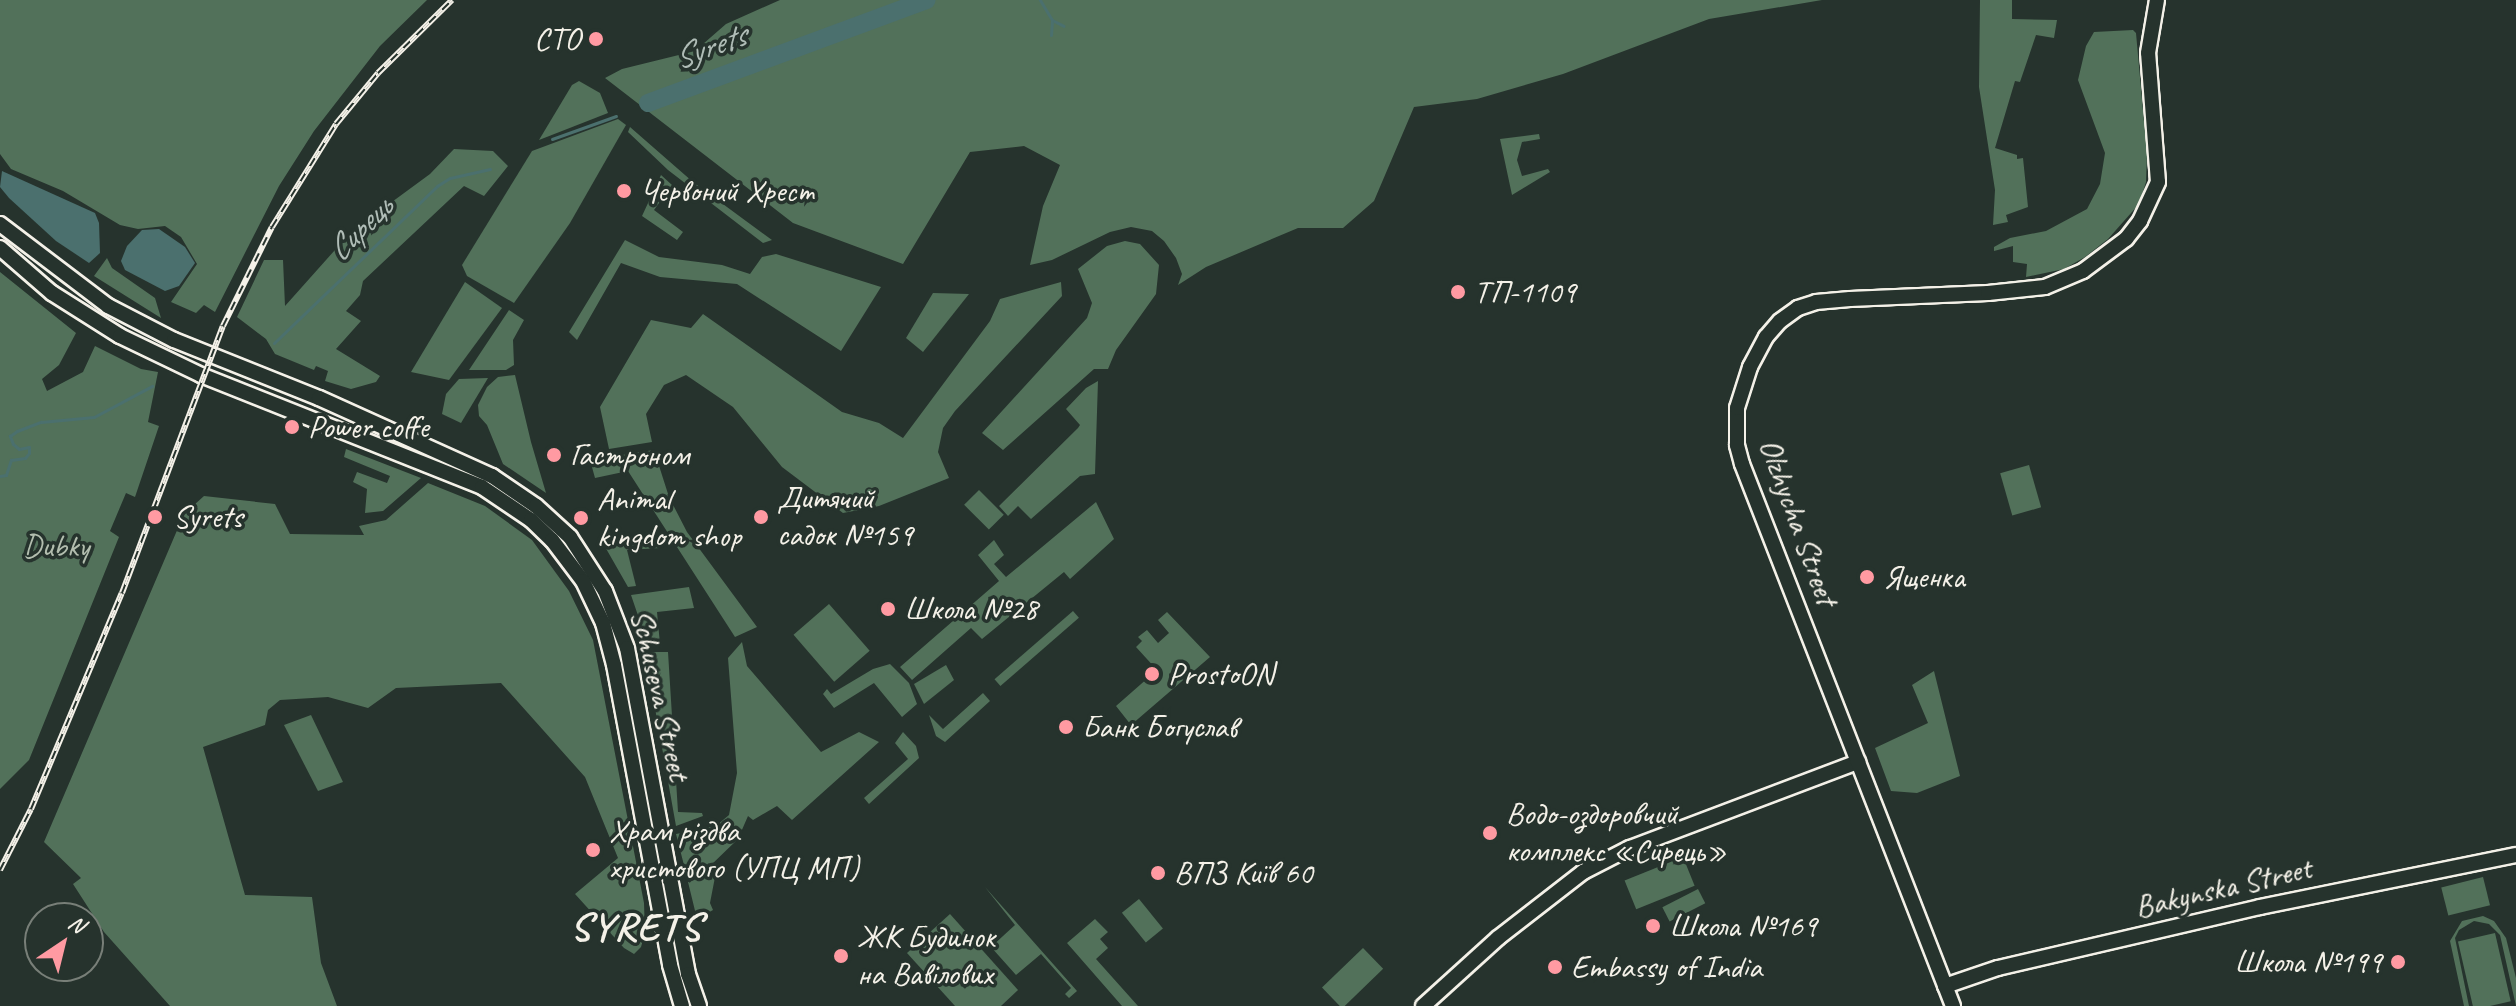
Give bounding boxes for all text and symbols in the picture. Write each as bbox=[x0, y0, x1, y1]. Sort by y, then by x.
water label: Syrets bbox=[667, 14, 751, 78]
place label: СТО bbox=[534, 20, 580, 58]
marker: СТО bbox=[587, 30, 605, 48]
place label: Червоний Хрест bbox=[640, 172, 814, 210]
marker: Червоний Хрест bbox=[615, 182, 633, 200]
water label: Сирець bbox=[318, 187, 400, 269]
place label: ТП-1109 bbox=[1474, 273, 1576, 311]
marker: ТП-1109 bbox=[1449, 283, 1467, 301]
place label: Power coffe bbox=[308, 408, 428, 446]
marker: Power coffe bbox=[283, 418, 301, 436]
street label: Olzhycha Street bbox=[1750, 433, 1846, 611]
place label: Гастроном bbox=[570, 436, 689, 474]
marker: Гастроном bbox=[545, 446, 563, 464]
place label: Дитячий садок №159 bbox=[777, 480, 913, 555]
place label: Animal kingdom shop bbox=[597, 481, 741, 556]
place label: Syrets bbox=[173, 498, 242, 536]
marker: Syrets bbox=[144, 506, 166, 528]
marker: Дитячий садок №159 bbox=[752, 508, 770, 526]
marker: Animal kingdom shop bbox=[572, 509, 590, 527]
park label: Dubky bbox=[23, 527, 89, 565]
place label: Ященка bbox=[1883, 558, 1965, 596]
marker: Ященка bbox=[1858, 568, 1876, 586]
place label: Школа №28 bbox=[904, 590, 1038, 628]
marker: Школа №28 bbox=[879, 600, 897, 618]
street label: Schuseva Street bbox=[622, 605, 698, 785]
place label: ProstoON bbox=[1168, 655, 1274, 693]
marker: ProstoON bbox=[1143, 665, 1161, 683]
place label: Банк Богуслав bbox=[1082, 708, 1237, 746]
marker: Банк Богуслав bbox=[1057, 718, 1075, 736]
place label: Водо-оздоровчий комплекс «Сирець» bbox=[1506, 796, 1727, 871]
place label: Храм різдва христового (УПЦ МП) bbox=[609, 813, 859, 888]
marker: Водо-оздоровчий комплекс «Сирець» bbox=[1481, 824, 1499, 842]
marker: Храм різдва христового (УПЦ МП) bbox=[584, 841, 602, 859]
street label: Bakynska Street bbox=[2131, 849, 2315, 927]
place label: ВПЗ Київ 60 bbox=[1174, 854, 1313, 892]
marker: ВПЗ Київ 60 bbox=[1149, 864, 1167, 882]
north arrow bbox=[24, 902, 104, 982]
district label: SYRETS bbox=[571, 903, 701, 951]
place label: Школа №169 bbox=[1669, 907, 1817, 945]
text: N bbox=[63, 909, 90, 939]
marker: Школа №169 bbox=[1644, 917, 1662, 935]
place label: ЖК Будинок на Вавілових bbox=[857, 919, 995, 994]
place label: Школа №199 bbox=[2234, 943, 2382, 981]
marker: ЖК Будинок на Вавілових bbox=[832, 947, 850, 965]
place label: Embassy of India bbox=[1571, 948, 1761, 986]
marker: Школа №199 bbox=[2389, 953, 2407, 971]
marker: Embassy of India bbox=[1546, 958, 1564, 976]

